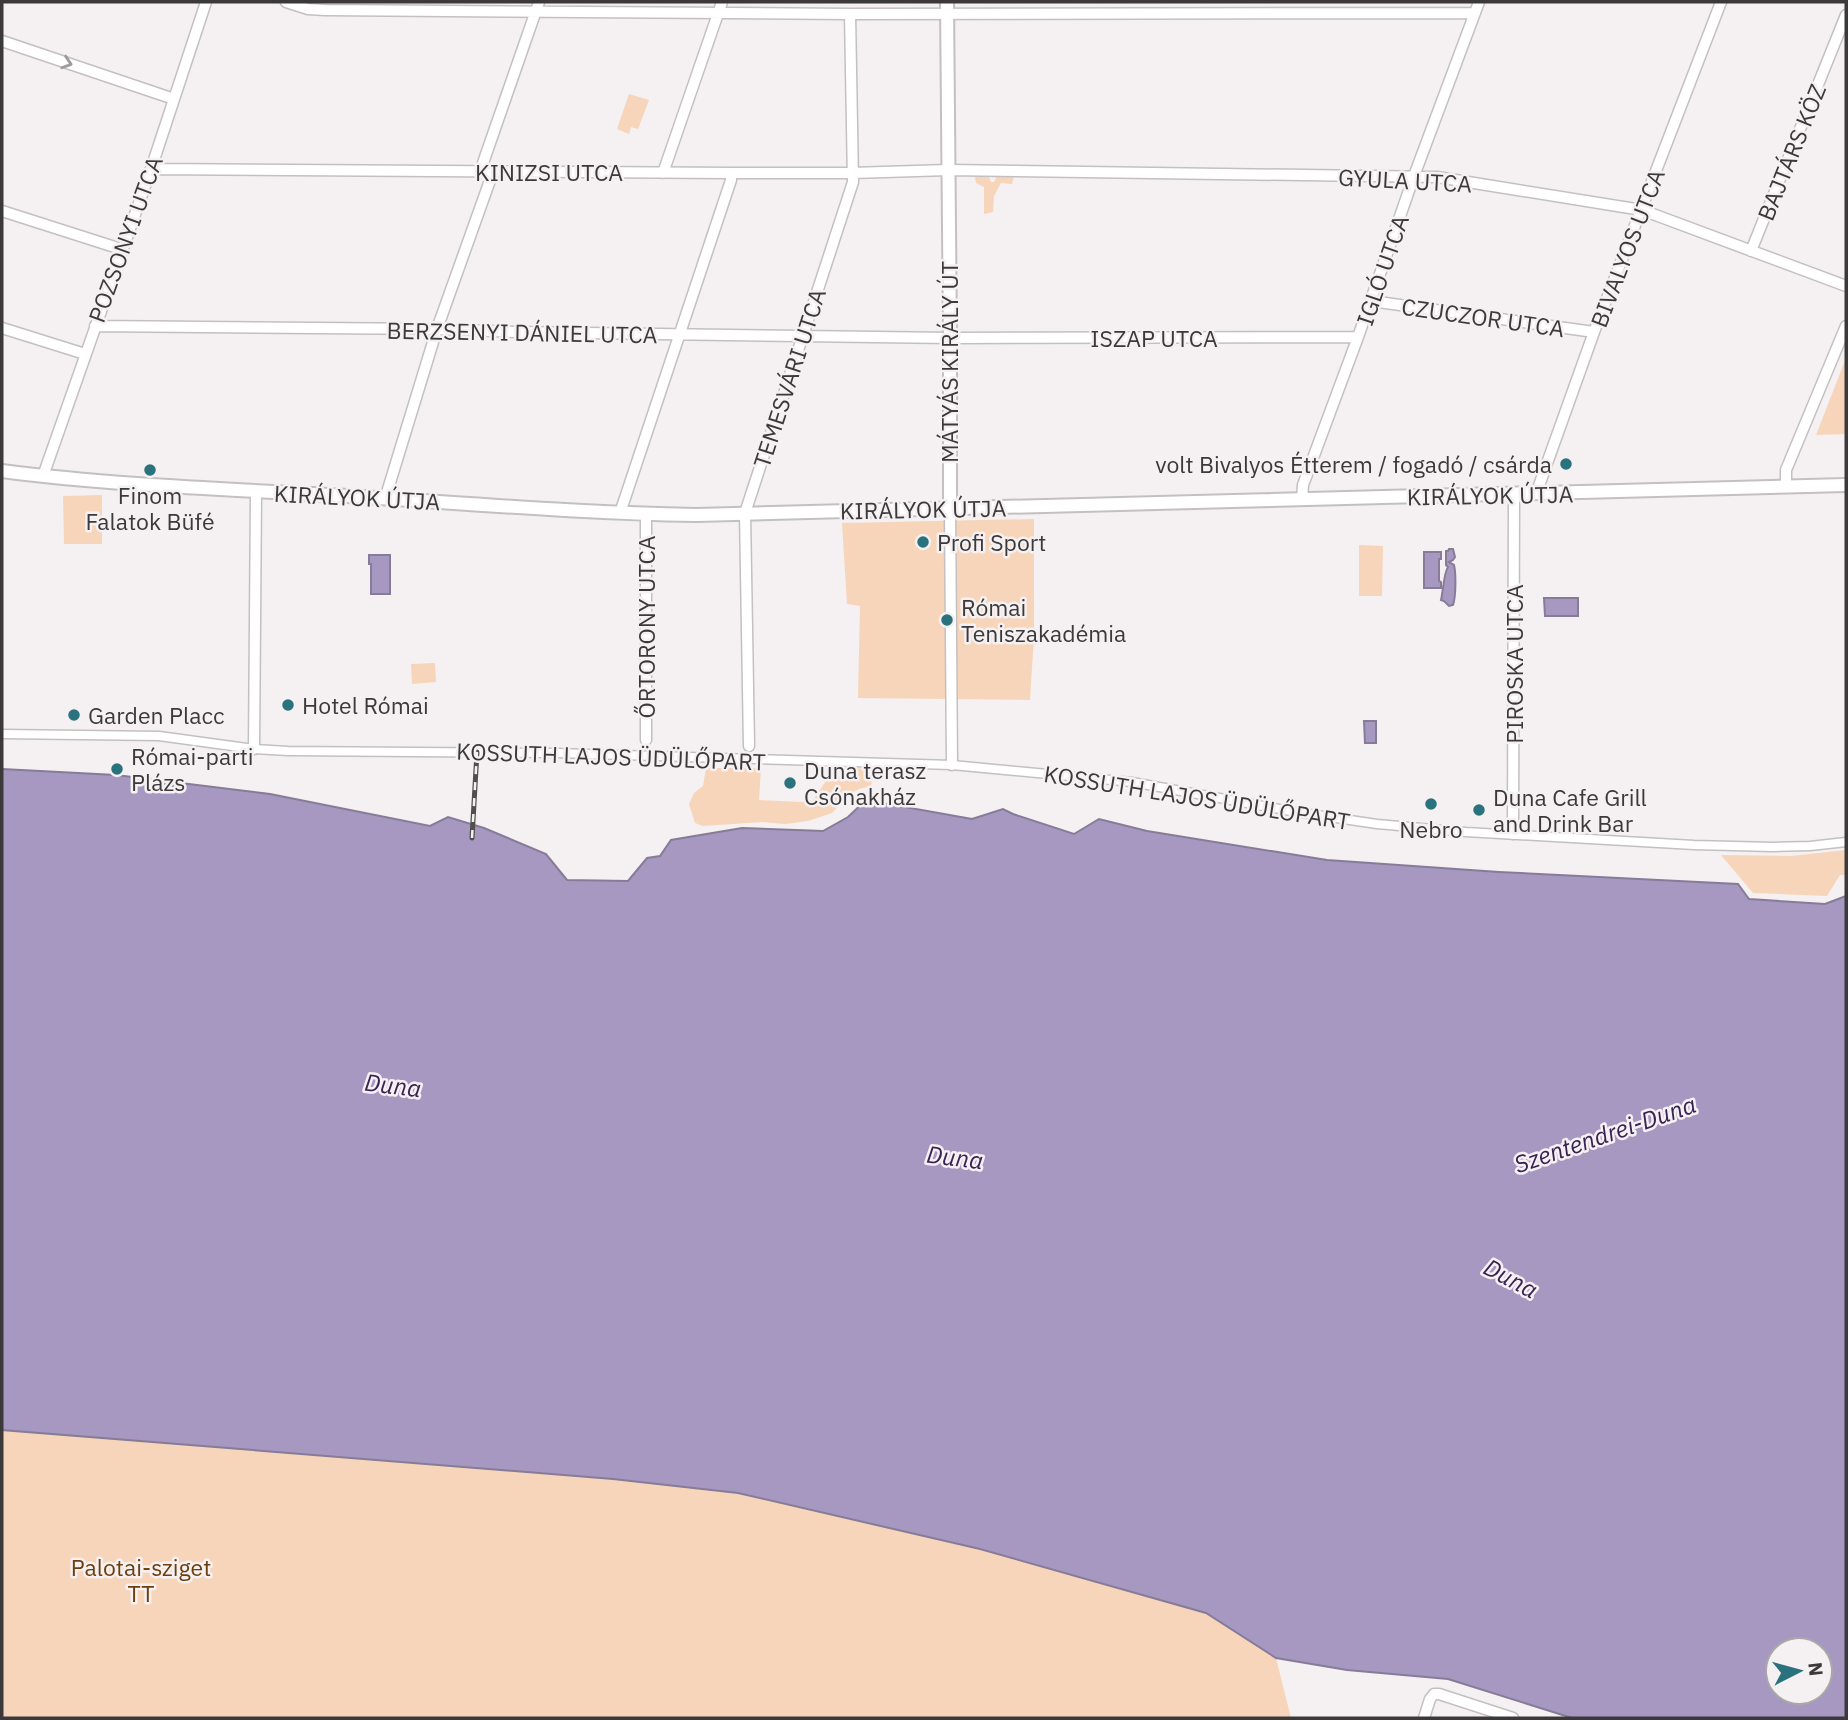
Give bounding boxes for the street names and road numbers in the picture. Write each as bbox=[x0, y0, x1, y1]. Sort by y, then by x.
street label: BAJTÁRS KÖZ bbox=[1750, 79, 1832, 225]
street label: POZSONYI UTCA bbox=[81, 152, 169, 326]
street label: KINIZSI UTCA bbox=[475, 157, 623, 187]
street label: GYULA UTCA bbox=[1337, 162, 1473, 198]
street label: BIVALYOS UTCA bbox=[1583, 164, 1671, 331]
street label: IGLÓ UTCA bbox=[1349, 210, 1415, 329]
street label: MÁTYÁS KIRÁLY ÚT bbox=[934, 261, 964, 463]
street label: TEMESVÁRI UTCA bbox=[746, 284, 832, 471]
street label: CZUCZOR UTCA bbox=[1400, 291, 1567, 343]
street label: BERZSENYI DÁNIEL UTCA bbox=[386, 315, 658, 349]
street label: ISZAP UTCA bbox=[1090, 323, 1218, 353]
street label: KIRÁLYOK ÚTJA bbox=[273, 478, 441, 516]
street label: KIRÁLYOK ÚTJA bbox=[1407, 479, 1574, 511]
street label: KIRÁLYOK ÚTJA bbox=[840, 493, 1007, 525]
street label: ŐRTORONY UTCA bbox=[631, 535, 661, 718]
street label: PIROSKA UTCA bbox=[1499, 584, 1529, 744]
street label: KOSSUTH LAJOS ÜDÜLŐPART bbox=[456, 736, 766, 776]
street label: KOSSUTH LAJOS ÜDÜLŐPART bbox=[1042, 758, 1352, 836]

